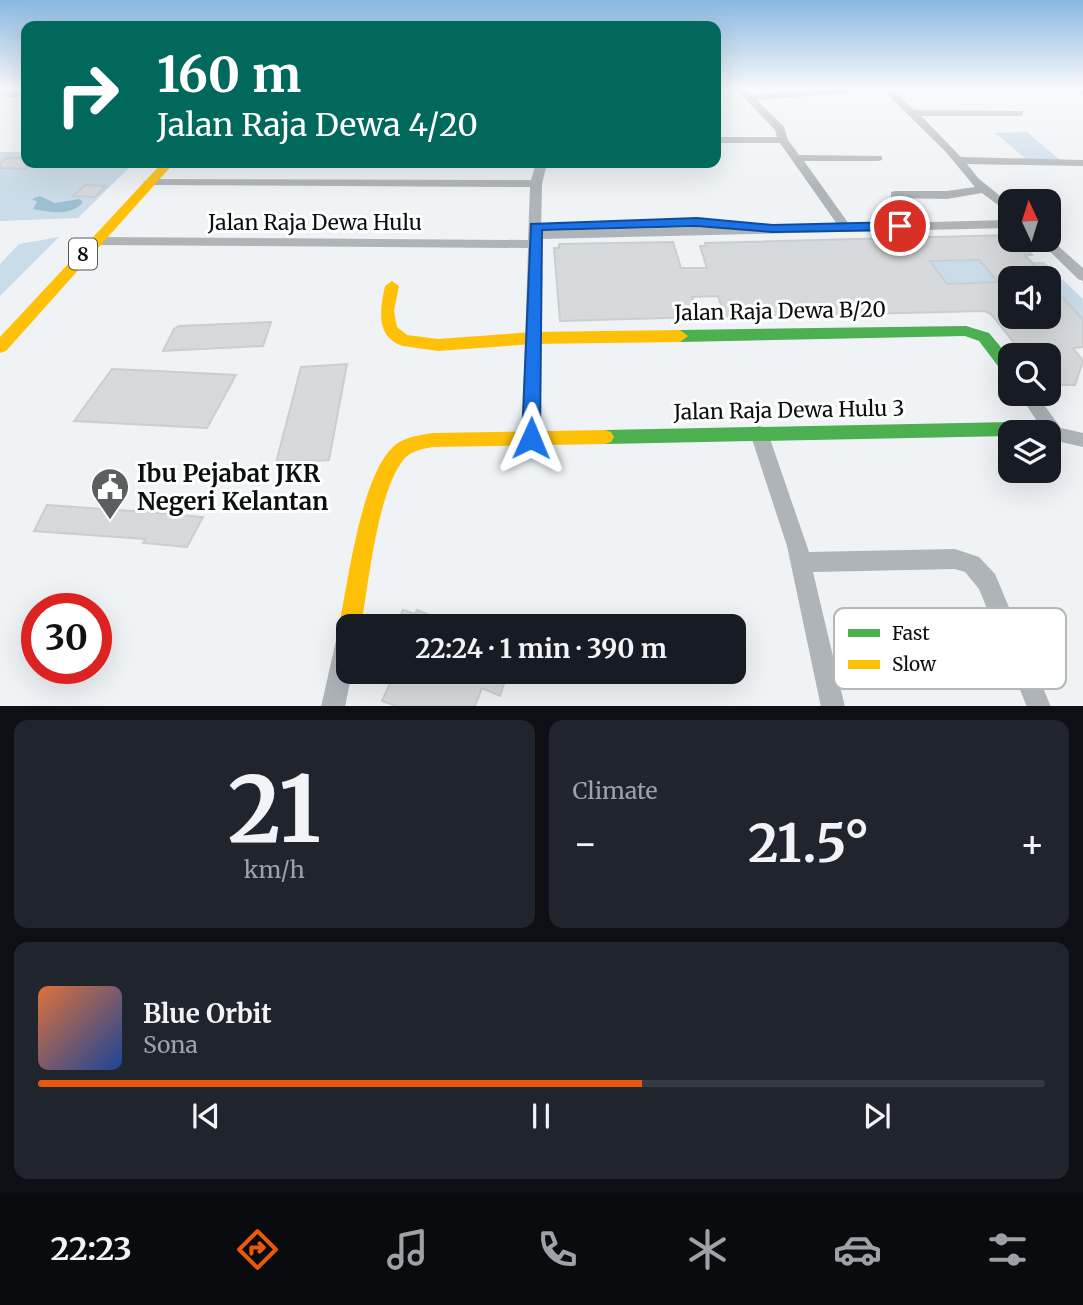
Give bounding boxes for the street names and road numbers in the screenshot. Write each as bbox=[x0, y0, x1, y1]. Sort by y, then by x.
street label: Jalan Raja Dewa Hulu bbox=[207, 209, 422, 236]
road number: 8 bbox=[69, 238, 97, 270]
street label: Jalan Raja Dewa B/20 bbox=[673, 296, 886, 326]
street label: Jalan Raja Dewa Hulu 3 bbox=[672, 394, 905, 426]

